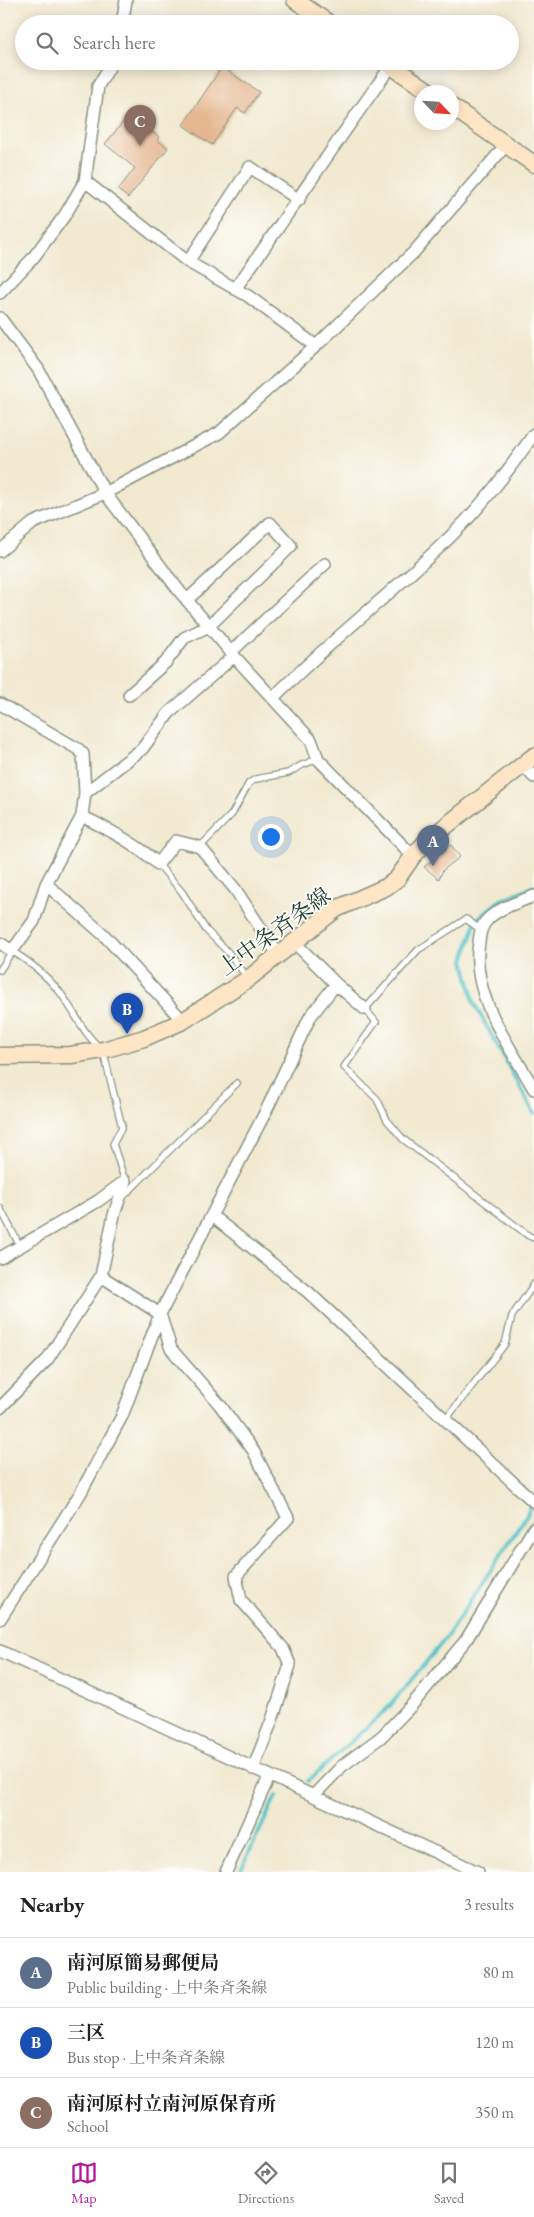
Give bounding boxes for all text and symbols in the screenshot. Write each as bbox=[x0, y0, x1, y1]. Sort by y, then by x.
search box bbox=[15, 15, 519, 70]
icon: search bbox=[33, 29, 61, 57]
text: Search here bbox=[73, 30, 155, 55]
north arrow bbox=[414, 85, 459, 130]
pin: C bbox=[124, 105, 156, 146]
your location bbox=[258, 824, 284, 850]
pin: A bbox=[417, 825, 449, 866]
street label: 上中条斉条線 bbox=[212, 881, 336, 982]
pin: B bbox=[111, 993, 143, 1034]
text: Nearby bbox=[20, 1891, 84, 1918]
text: 3 results bbox=[464, 1894, 514, 1915]
text: 南河原簡易郵便局 bbox=[67, 1950, 219, 1975]
text: A bbox=[30, 1962, 42, 1983]
text: 80 m bbox=[483, 1962, 514, 1983]
text: Public building · 上中条斉条線 bbox=[67, 1977, 267, 1998]
text: 三区 bbox=[67, 2020, 105, 2045]
text: B bbox=[31, 2032, 41, 2053]
text: 120 m bbox=[475, 2032, 514, 2053]
text: Bus stop · 上中条斉条線 bbox=[67, 2047, 225, 2068]
text: 南河原村立南河原保育所 bbox=[67, 2091, 276, 2116]
text: C bbox=[30, 2102, 42, 2123]
text: 350 m bbox=[475, 2102, 514, 2123]
text: School bbox=[67, 2116, 109, 2137]
tab: Map bbox=[70, 2159, 98, 2207]
tab: Directions bbox=[238, 2159, 294, 2207]
tab: Saved bbox=[434, 2159, 464, 2207]

